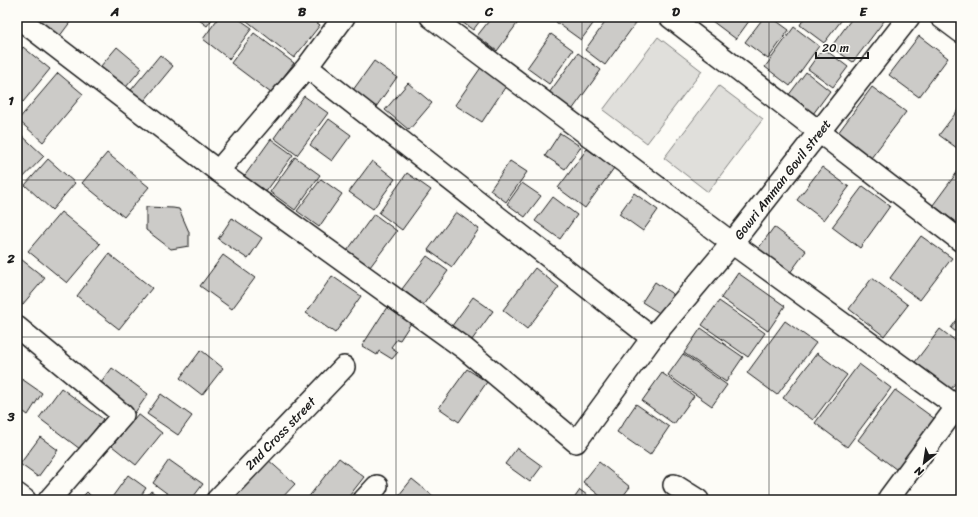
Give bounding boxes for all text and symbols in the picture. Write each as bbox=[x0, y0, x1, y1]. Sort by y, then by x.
text: A bbox=[110, 0, 119, 23]
text: B bbox=[298, 0, 307, 23]
text: C bbox=[484, 0, 494, 23]
text: D bbox=[672, 0, 680, 23]
text: E bbox=[859, 0, 868, 23]
scale bar bbox=[816, 34, 868, 60]
text: 20 m bbox=[822, 37, 849, 59]
text: 1 bbox=[8, 89, 14, 112]
street label: Gowri Amman Govil street bbox=[728, 114, 837, 245]
text: 2 bbox=[6, 247, 15, 270]
street label: 2nd Cross street bbox=[239, 391, 322, 476]
text: 3 bbox=[6, 405, 15, 428]
north arrow bbox=[904, 443, 944, 483]
text: N bbox=[911, 461, 928, 482]

